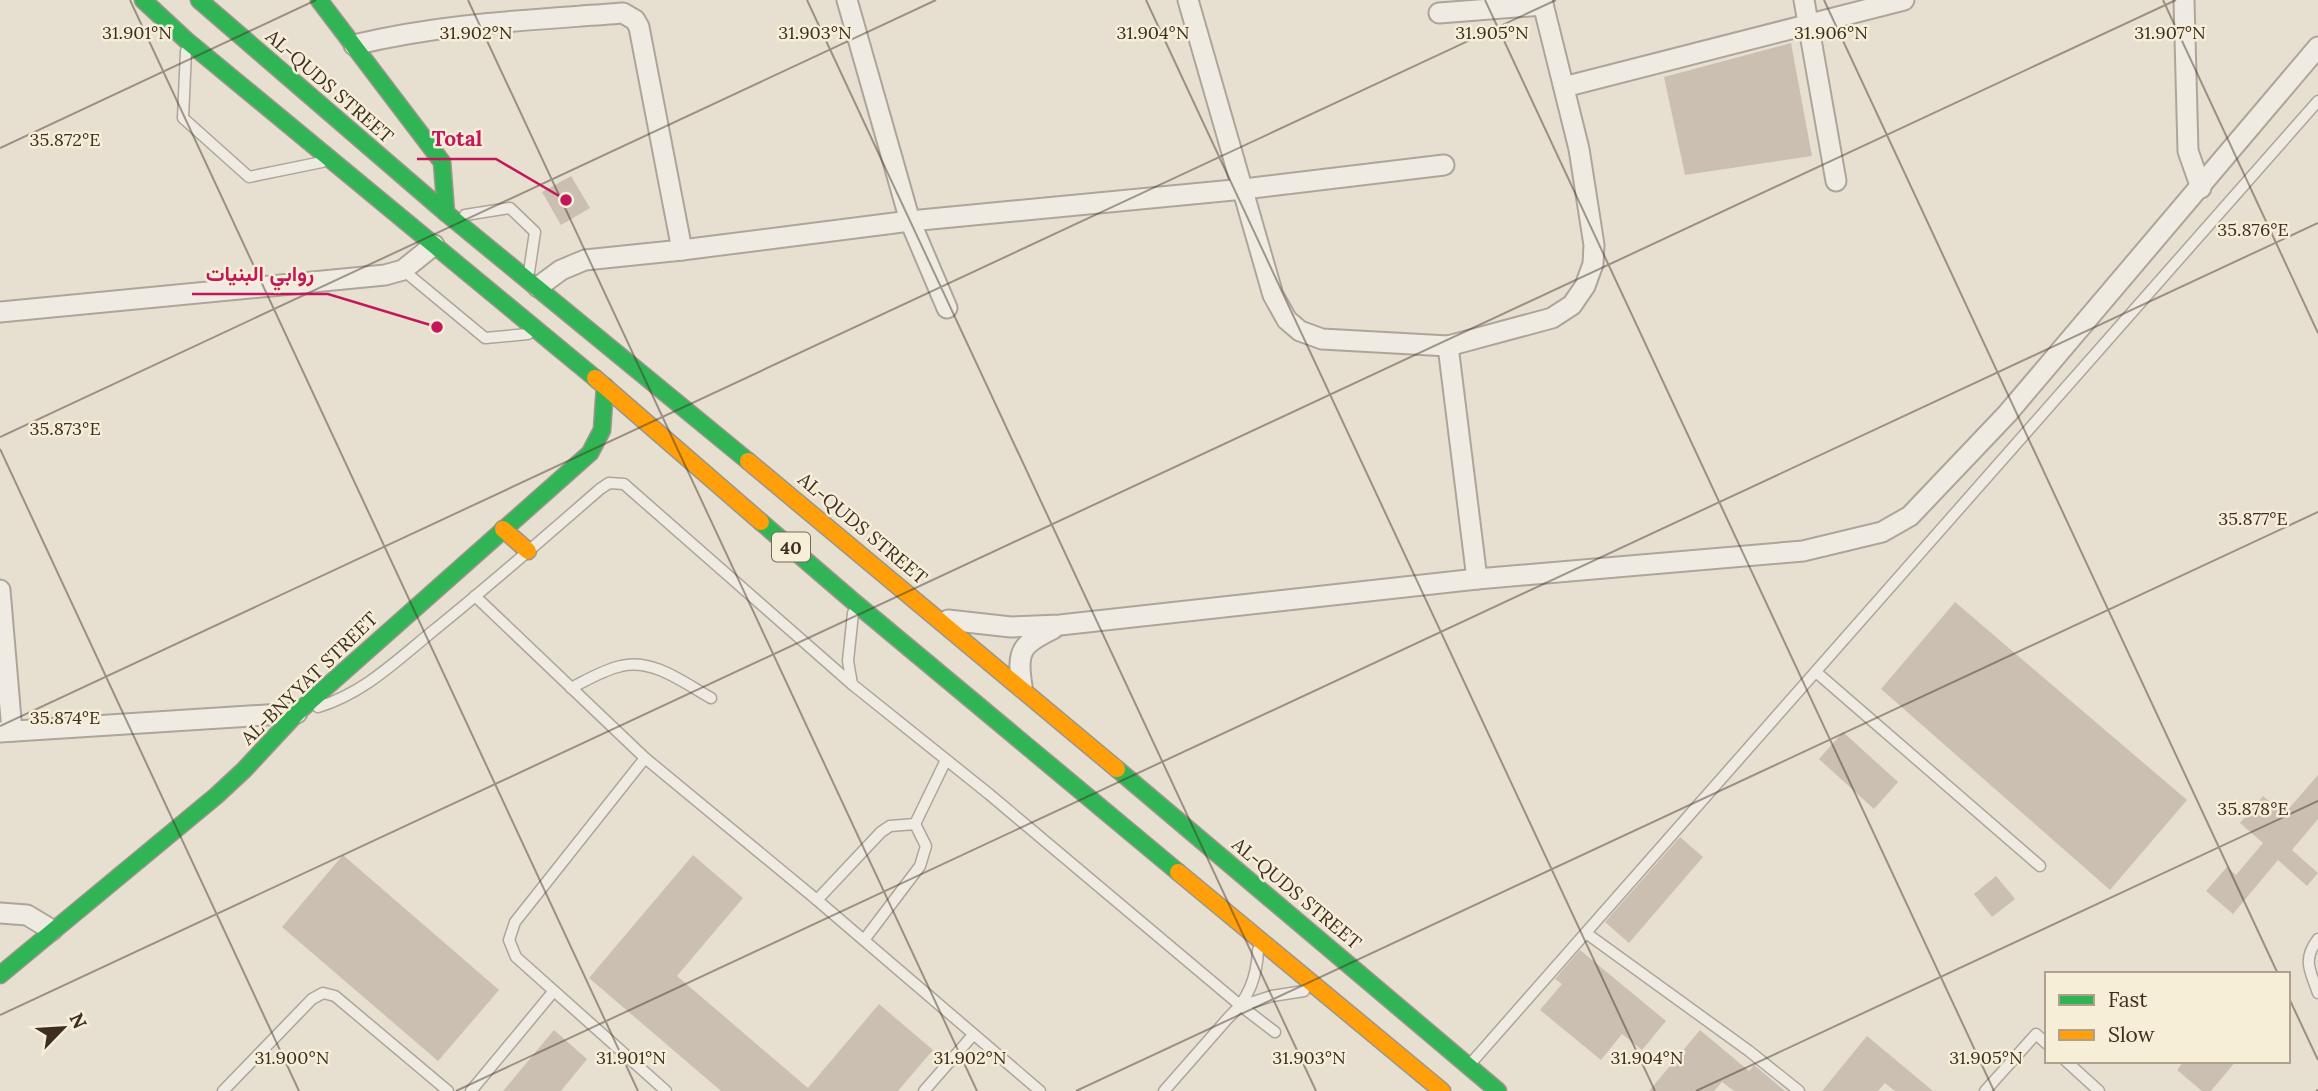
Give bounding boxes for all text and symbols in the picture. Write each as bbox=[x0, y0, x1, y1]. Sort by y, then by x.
text: 31.901°N bbox=[102, 21, 172, 44]
text: 31.902°N bbox=[439, 21, 513, 44]
text: 31.903°N bbox=[778, 21, 852, 44]
text: 31.904°N bbox=[1116, 21, 1190, 44]
text: 31.905°N bbox=[1455, 21, 1529, 44]
text: 31.906°N bbox=[1794, 21, 1868, 44]
text: 31.907°N bbox=[2134, 21, 2206, 44]
street label: AL-QUDS STREET bbox=[261, 23, 399, 148]
callout: Total bbox=[417, 117, 496, 159]
text: Total bbox=[432, 125, 483, 152]
text: 35.872°E bbox=[30, 128, 100, 151]
text: 35.876°E bbox=[2217, 218, 2289, 241]
callout: روابي البنيات bbox=[192, 252, 328, 294]
text: روابي البنيات bbox=[206, 260, 314, 291]
text: 35.873°E bbox=[29, 417, 101, 440]
street label: AL-QUDS STREET bbox=[793, 466, 932, 589]
text: 35.877°E bbox=[2218, 507, 2288, 530]
road number: 40 bbox=[772, 532, 810, 562]
street label: AL-BNYYAT STREET bbox=[235, 606, 382, 750]
text: 35.874°E bbox=[30, 706, 100, 729]
text: 35.878°E bbox=[2217, 797, 2289, 820]
street label: AL-QUDS STREET bbox=[1227, 831, 1366, 954]
legend bbox=[2045, 972, 2290, 1063]
text: Fast bbox=[2108, 986, 2148, 1013]
north arrow bbox=[28, 993, 98, 1063]
text: N bbox=[64, 1009, 93, 1033]
text: Slow bbox=[2108, 1021, 2155, 1048]
text: 31.900°N bbox=[255, 1046, 329, 1069]
text: 31.901°N bbox=[596, 1046, 666, 1069]
text: 31.902°N bbox=[933, 1046, 1007, 1069]
text: 31.903°N bbox=[1272, 1046, 1346, 1069]
text: 31.904°N bbox=[1610, 1046, 1684, 1069]
text: 31.905°N bbox=[1949, 1046, 2023, 1069]

